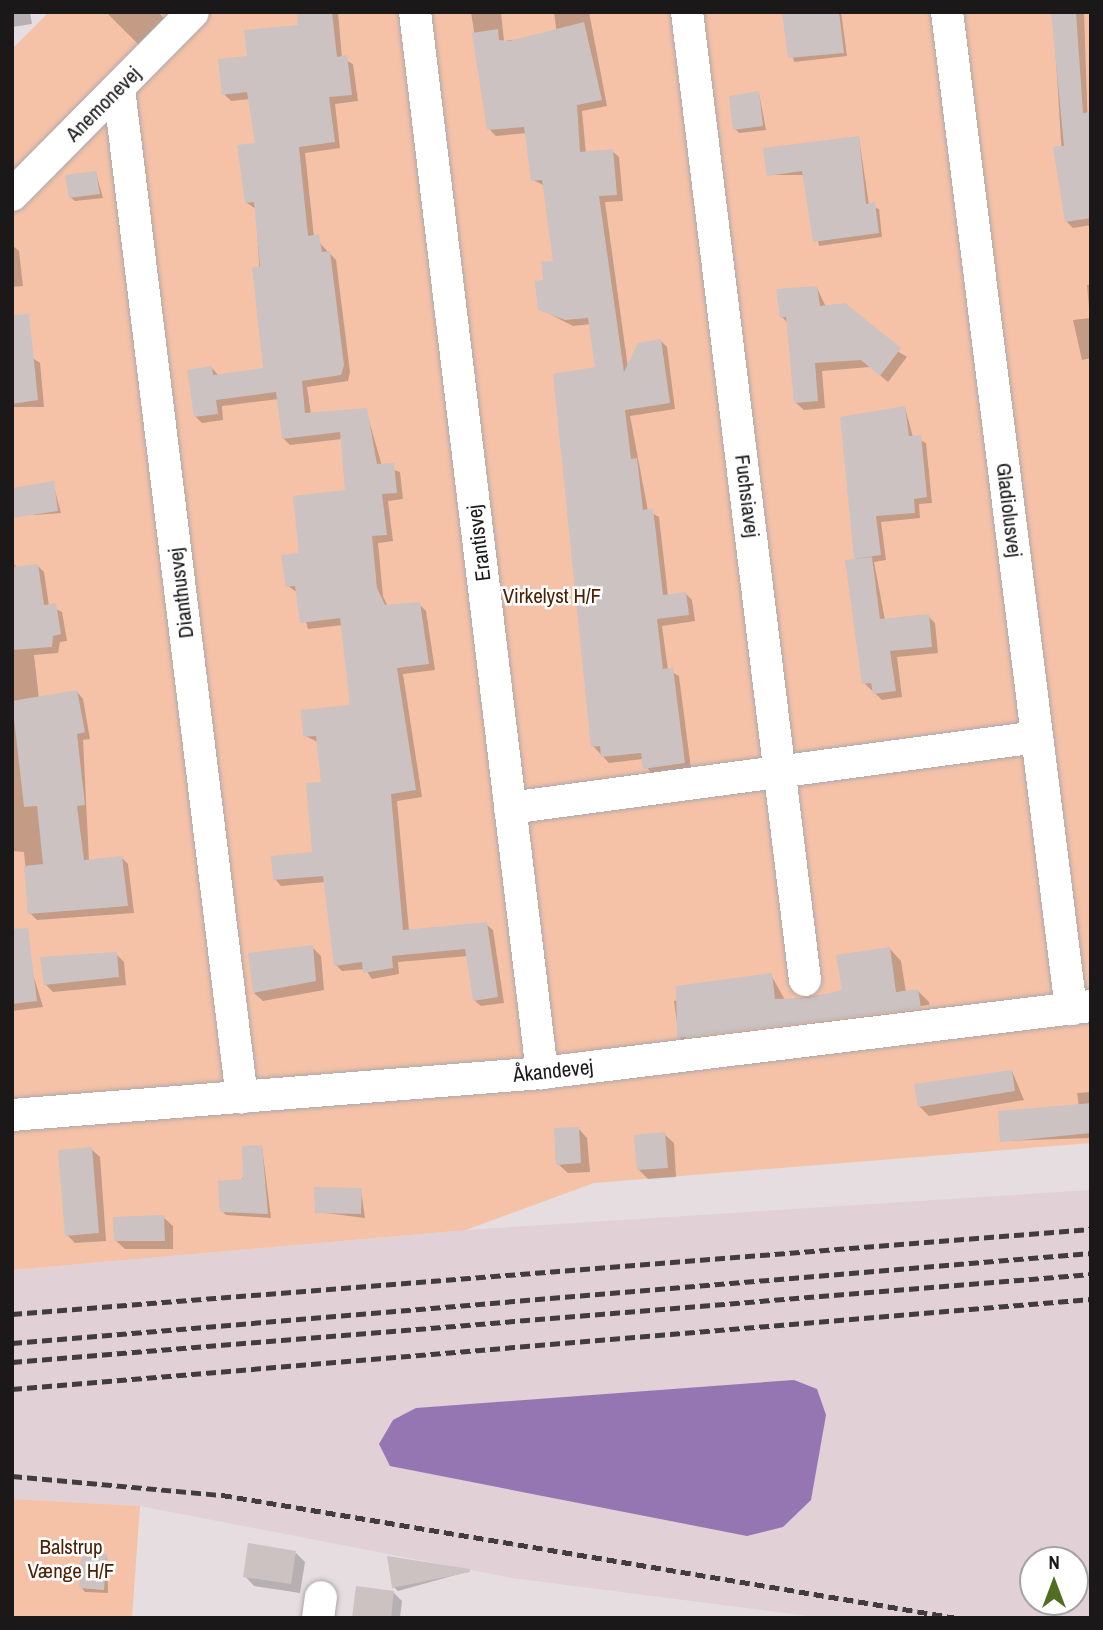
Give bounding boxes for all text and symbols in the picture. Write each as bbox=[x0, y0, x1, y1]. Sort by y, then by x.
street label: Anemonevej bbox=[60, 61, 146, 147]
street label: Fuchsiavej bbox=[729, 453, 765, 539]
street label: Gladiolusvej bbox=[991, 461, 1027, 559]
street label: Erantisvej bbox=[462, 503, 496, 583]
street label: Dianthusvej bbox=[163, 546, 199, 640]
park label: Virkelyst H/F bbox=[503, 583, 601, 609]
street label: Åkandevej bbox=[512, 1054, 594, 1088]
park label: Balstrup Vænge H/F bbox=[28, 1534, 114, 1584]
north arrow bbox=[1019, 1546, 1089, 1616]
text: N bbox=[1048, 1549, 1060, 1575]

